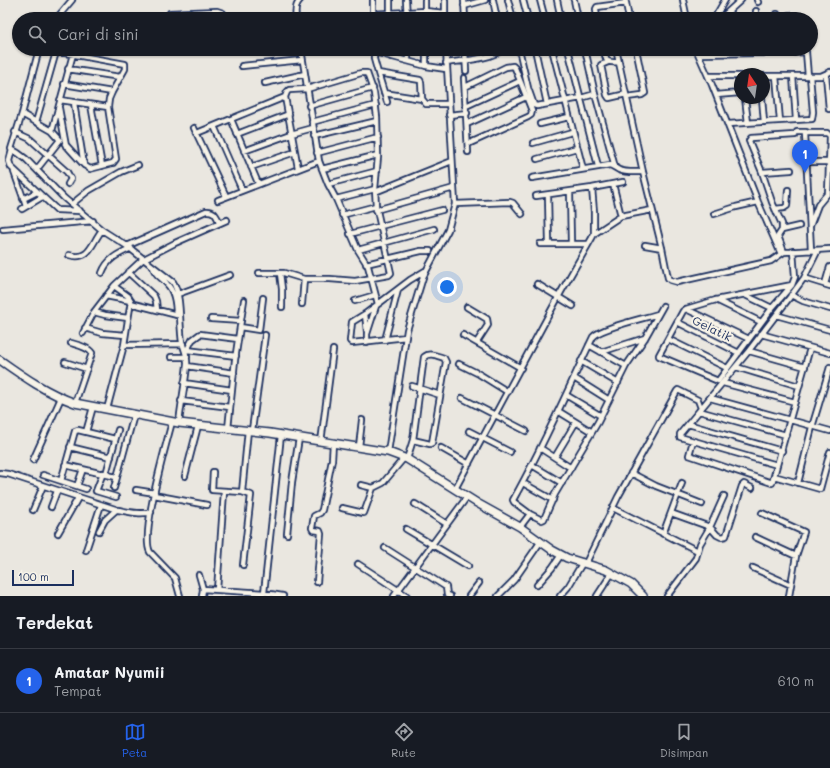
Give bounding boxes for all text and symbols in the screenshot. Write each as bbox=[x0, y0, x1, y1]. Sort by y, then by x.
search box bbox=[12, 12, 818, 56]
icon: search bbox=[26, 23, 48, 45]
text: Cari di sini bbox=[58, 24, 139, 44]
north arrow bbox=[734, 68, 770, 104]
pin: 1 bbox=[792, 140, 818, 173]
your location bbox=[437, 277, 457, 297]
street label: Gelatik bbox=[690, 312, 735, 345]
scale bar bbox=[12, 568, 74, 587]
text: 100 m bbox=[18, 569, 49, 584]
text: Terdekat bbox=[16, 611, 93, 633]
text: Amatar Nyumii bbox=[54, 662, 165, 682]
text: 1 bbox=[26, 672, 32, 689]
text: 610 m bbox=[778, 672, 814, 689]
text: Tempat bbox=[54, 682, 102, 699]
tab: Peta bbox=[122, 721, 147, 760]
tab: Rute bbox=[391, 721, 416, 760]
tab: Disimpan bbox=[660, 721, 708, 760]

